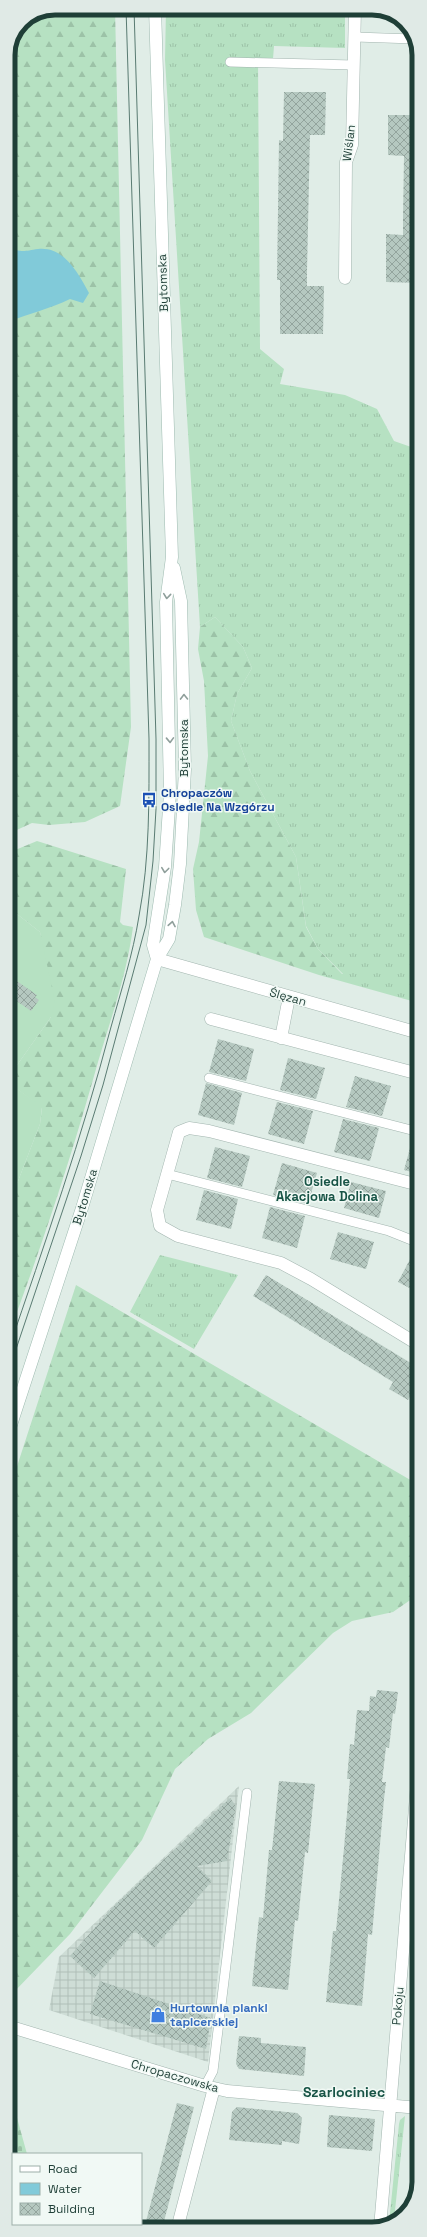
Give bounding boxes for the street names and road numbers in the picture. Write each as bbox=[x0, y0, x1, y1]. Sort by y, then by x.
street label: Wiślan bbox=[339, 124, 359, 162]
street label: Bytomska bbox=[154, 254, 172, 312]
street label: Bytomska bbox=[176, 719, 192, 777]
street label: Ślęzan bbox=[268, 984, 308, 1010]
street label: Bytomska bbox=[69, 1167, 101, 1227]
street label: Pokoju bbox=[388, 1986, 408, 2026]
street label: Chropaczowska bbox=[129, 2056, 221, 2096]

